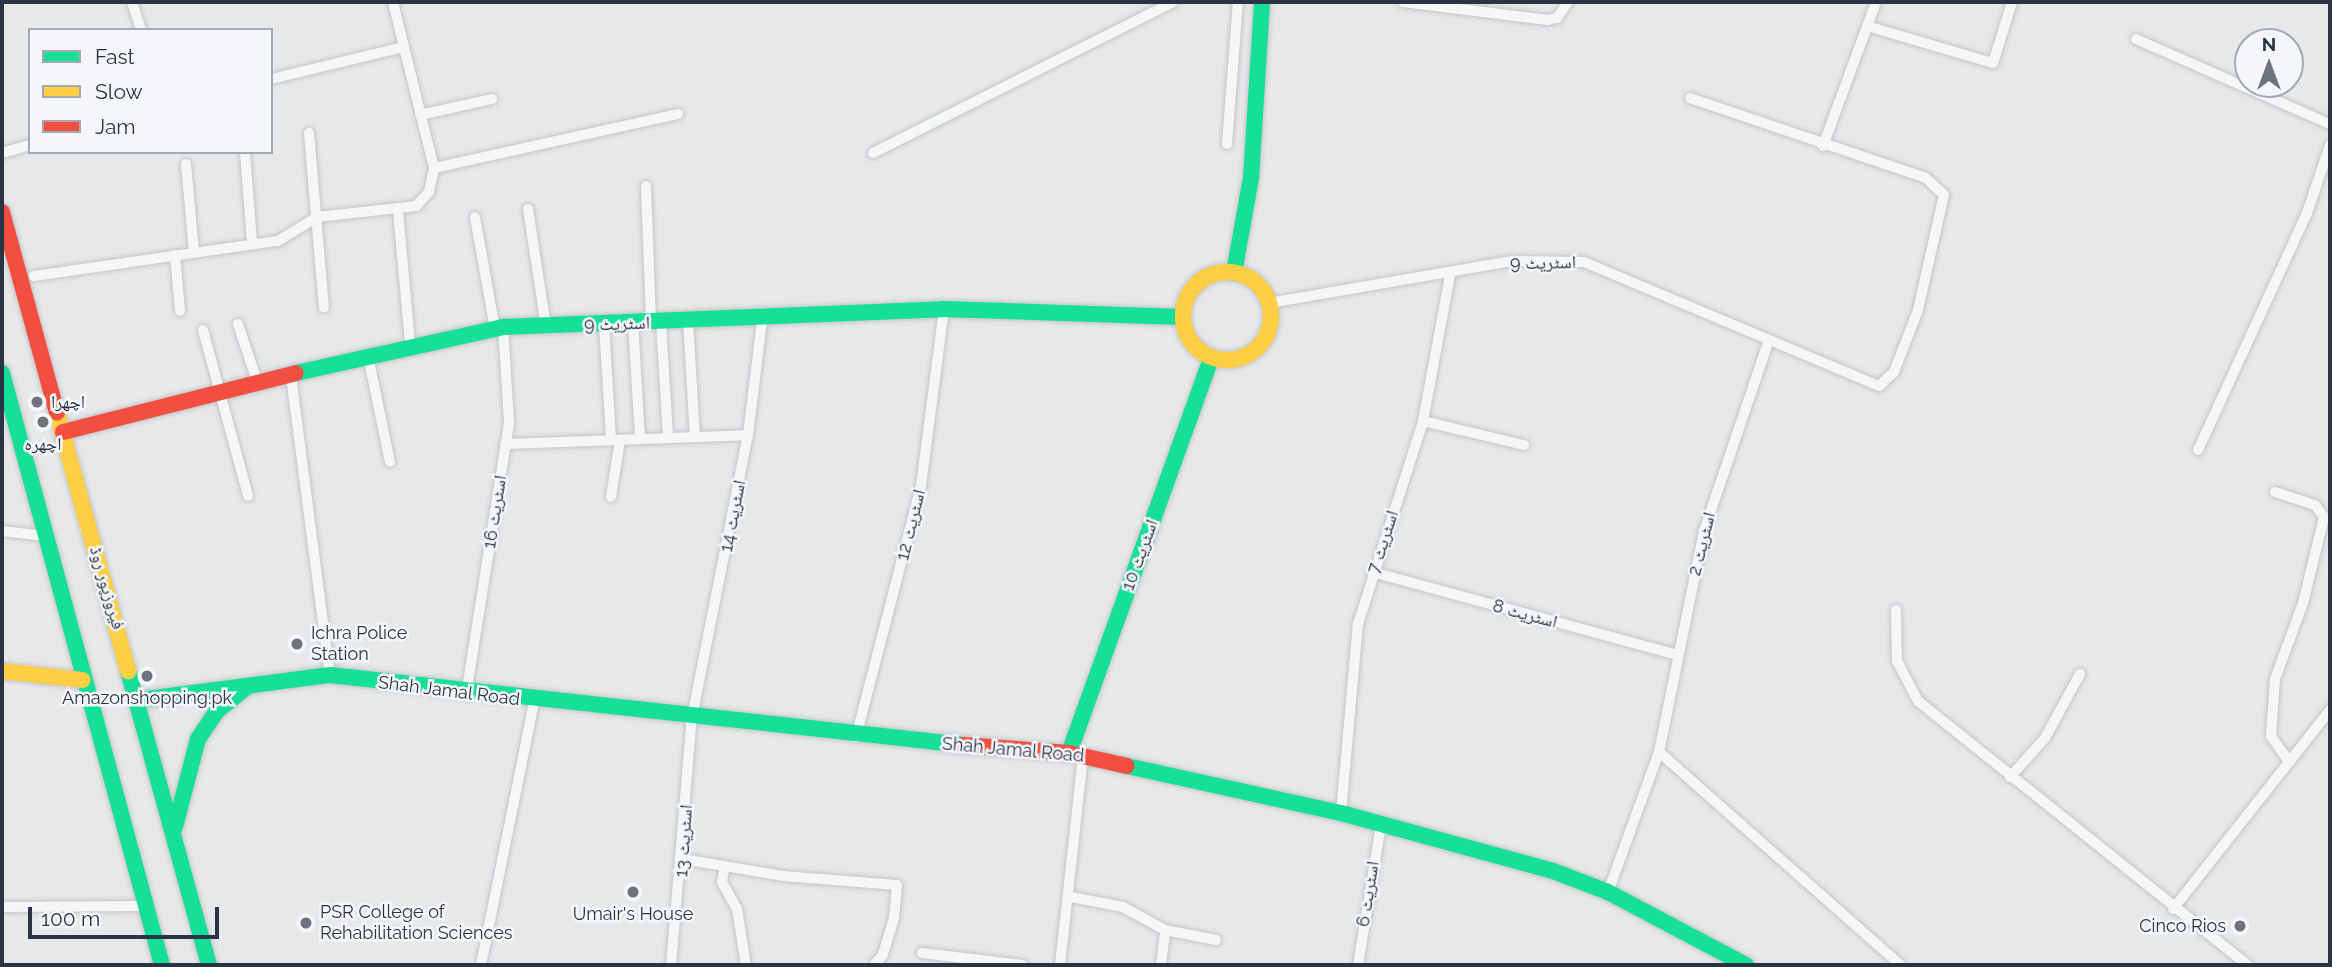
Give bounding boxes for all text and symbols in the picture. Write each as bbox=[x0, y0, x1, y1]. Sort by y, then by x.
legend bbox=[28, 28, 273, 154]
north arrow bbox=[2234, 28, 2304, 98]
text: N bbox=[2262, 33, 2276, 55]
text: Fast bbox=[95, 44, 135, 69]
text: Slow bbox=[95, 79, 143, 104]
text: Jam bbox=[95, 114, 136, 139]
street label: اسٹریٹ 9 bbox=[1510, 252, 1576, 274]
street label: اسٹریٹ 9 bbox=[584, 312, 650, 336]
place label: اچھرا bbox=[51, 391, 85, 413]
marker: اچھرا bbox=[29, 394, 45, 410]
marker: اچھرہ bbox=[35, 414, 51, 430]
place label: اچھرہ bbox=[24, 433, 62, 455]
street label: اسٹریٹ 16 bbox=[479, 474, 511, 550]
street label: اسٹریٹ 14 bbox=[715, 478, 751, 554]
street label: اسٹریٹ 12 bbox=[892, 487, 930, 563]
street label: اسٹریٹ 7 bbox=[1363, 508, 1403, 576]
street label: اسٹریٹ 2 bbox=[1684, 510, 1720, 578]
street label: اسٹریٹ 10 bbox=[1117, 517, 1163, 593]
street label: فیروزپور روڈ bbox=[85, 544, 129, 632]
street label: اسٹریٹ 8 bbox=[1490, 595, 1560, 633]
place label: Ichra Police Station bbox=[311, 623, 407, 666]
marker: Ichra Police Station bbox=[289, 636, 305, 652]
marker: Amazonshopping.pk bbox=[139, 668, 155, 684]
street label: Shah Jamal Road bbox=[376, 672, 522, 710]
place label: Amazonshopping.pk bbox=[62, 687, 232, 709]
street label: Shah Jamal Road bbox=[941, 733, 1085, 767]
street label: اسٹریٹ 13 bbox=[671, 804, 697, 878]
street label: اسٹریٹ 6 bbox=[1352, 860, 1384, 928]
marker: Umair's House bbox=[625, 884, 641, 900]
scale bar bbox=[32, 894, 222, 938]
place label: PSR College of Rehabilitation Sciences bbox=[320, 902, 513, 944]
place label: Umair's House bbox=[573, 903, 693, 925]
text: 100 m bbox=[41, 906, 100, 931]
marker: PSR College of Rehabilitation Sciences bbox=[298, 915, 314, 931]
place label: Cinco Rios bbox=[2139, 915, 2226, 937]
marker: Cinco Rios bbox=[2232, 918, 2248, 934]

